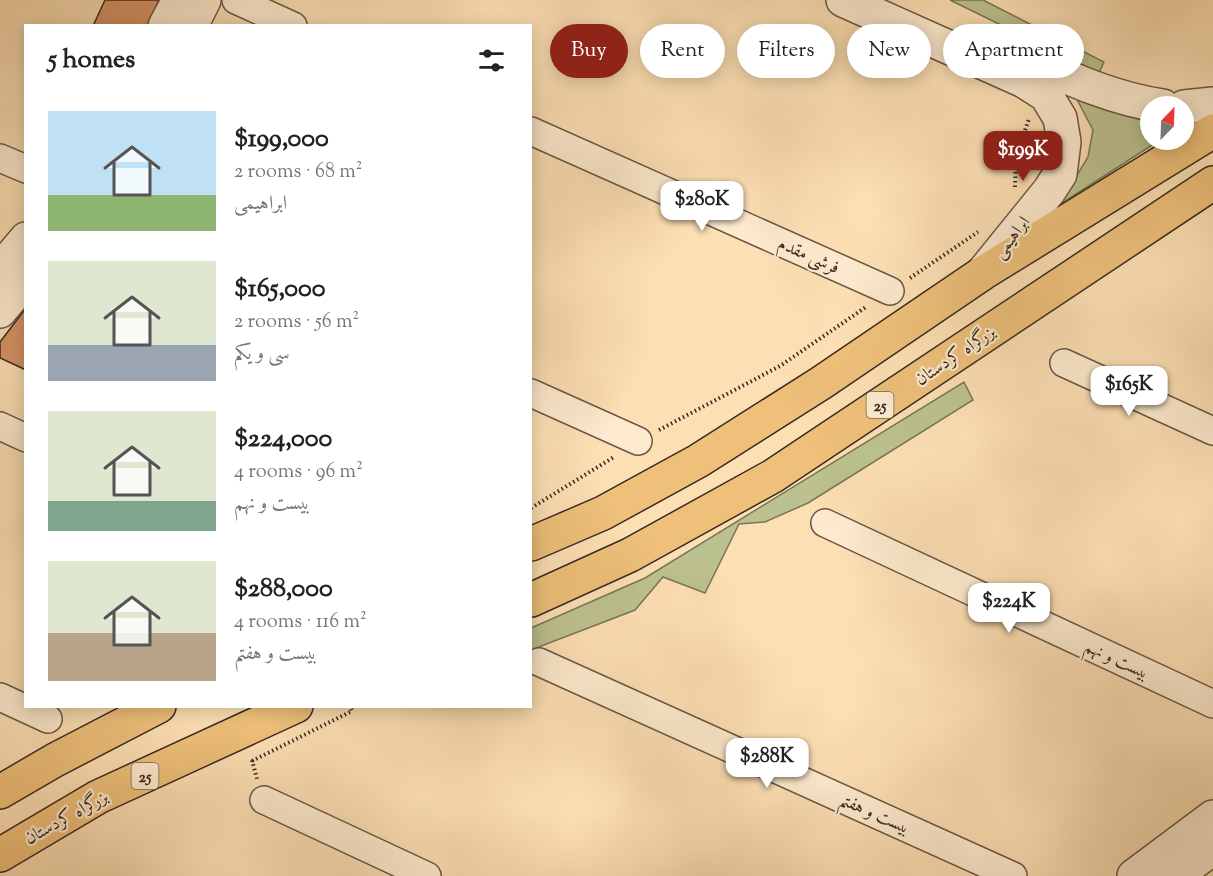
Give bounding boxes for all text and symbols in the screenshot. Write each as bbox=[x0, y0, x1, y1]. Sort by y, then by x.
chip: Buy bbox=[550, 24, 628, 78]
chip: Rent bbox=[640, 24, 725, 78]
chip: Filters bbox=[737, 24, 835, 78]
chip: New bbox=[847, 24, 931, 78]
chip: Apartment bbox=[943, 24, 1084, 78]
text: 5 homes bbox=[48, 42, 135, 79]
icon: filters bbox=[475, 44, 508, 77]
north arrow bbox=[1140, 96, 1194, 150]
map controls bbox=[1140, 96, 1194, 150]
text: $199,000 bbox=[234, 121, 329, 158]
pin: $199K bbox=[981, 131, 1065, 182]
icon: home bbox=[96, 135, 168, 207]
text: $199K bbox=[997, 136, 1049, 165]
text: 2 rooms · 68 m² bbox=[234, 158, 362, 187]
pin: $280K bbox=[660, 181, 744, 232]
text: $280K bbox=[674, 186, 730, 215]
text: ابراهیمی bbox=[234, 190, 287, 219]
street label: ابراهیمی bbox=[988, 211, 1038, 265]
street label: فرشی مقدم bbox=[773, 232, 843, 283]
text: $165,000 bbox=[234, 271, 326, 308]
icon: home bbox=[96, 285, 168, 357]
text: 2 rooms · 56 m² bbox=[234, 308, 359, 337]
street label: بزرگراه کردستان bbox=[910, 319, 1002, 393]
text: سی و یکم bbox=[234, 340, 290, 369]
pin: $165K bbox=[1087, 366, 1171, 417]
text: $165K bbox=[1105, 371, 1153, 400]
road number: 25 bbox=[866, 392, 894, 418]
text: $224,000 bbox=[234, 421, 332, 458]
icon: home bbox=[96, 435, 168, 507]
text: 4 rooms · 96 m² bbox=[234, 458, 363, 487]
text: بیست و نهم bbox=[234, 490, 310, 519]
text: $288,000 bbox=[234, 571, 333, 608]
pin: $224K bbox=[967, 583, 1051, 634]
icon: home bbox=[96, 585, 168, 657]
text: $224K bbox=[982, 588, 1036, 617]
text: 4 rooms · 116 m² bbox=[234, 608, 367, 637]
street label: بیست و نهم bbox=[1079, 635, 1153, 689]
text: بیست و هفتم bbox=[234, 640, 317, 669]
pin: $288K bbox=[725, 738, 809, 789]
text: $288K bbox=[740, 743, 794, 772]
road number: 25 bbox=[132, 763, 158, 789]
street label: بزرگراه کردستان bbox=[20, 784, 114, 853]
street label: بیست و هفتم bbox=[834, 788, 914, 845]

